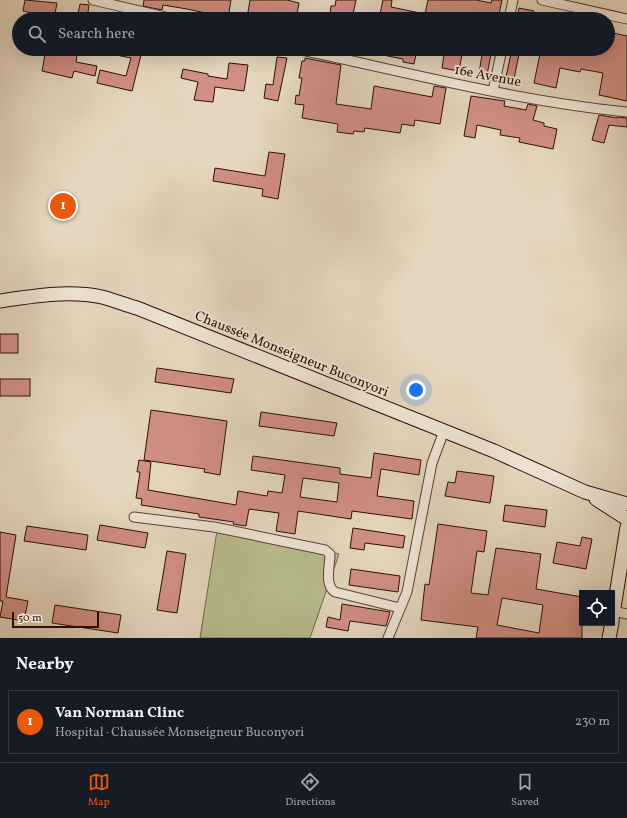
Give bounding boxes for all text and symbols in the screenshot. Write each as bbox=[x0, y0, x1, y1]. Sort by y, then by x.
search box bbox=[12, 12, 615, 56]
icon: search bbox=[26, 23, 48, 45]
text: Search here bbox=[58, 24, 135, 45]
street label: 16e Avenue bbox=[453, 61, 523, 92]
pin: 1 bbox=[50, 191, 76, 221]
street label: Chaussée Monseigneur Buconyori bbox=[192, 307, 391, 402]
your location bbox=[406, 380, 426, 400]
map controls bbox=[579, 590, 615, 626]
button: locate bbox=[579, 590, 615, 626]
scale bar bbox=[12, 610, 99, 629]
text: 50 m bbox=[18, 611, 42, 626]
text: Nearby bbox=[16, 653, 74, 676]
text: Van Norman Clinc bbox=[55, 703, 184, 724]
text: 1 bbox=[27, 713, 33, 731]
text: 230 m bbox=[575, 713, 610, 731]
text: Hospital · Chaussée Monseigneur Buconyori bbox=[55, 724, 304, 742]
tab: Map bbox=[88, 771, 110, 810]
tab: Directions bbox=[285, 771, 336, 810]
tab: Saved bbox=[511, 771, 539, 810]

